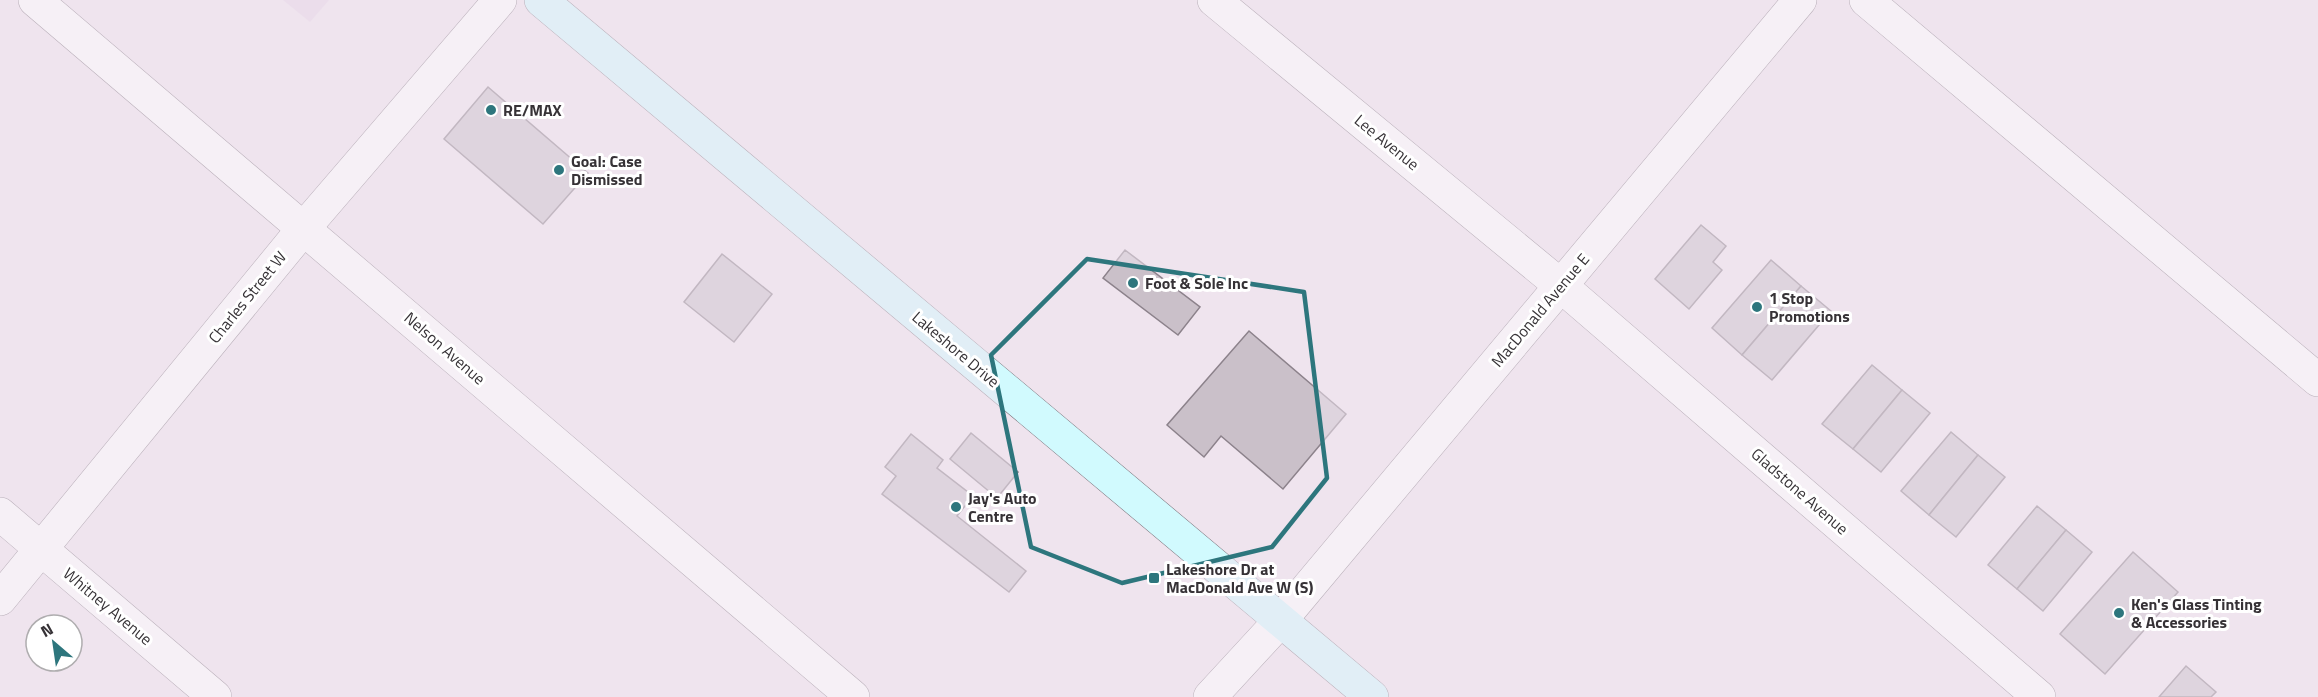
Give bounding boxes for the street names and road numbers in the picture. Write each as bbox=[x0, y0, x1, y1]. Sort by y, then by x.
street label: Lee Avenue bbox=[1349, 108, 1425, 176]
street label: Charles Street W bbox=[202, 246, 292, 348]
street label: MacDonald Avenue E bbox=[1485, 248, 1595, 372]
street label: Lakeshore Drive bbox=[907, 305, 1005, 393]
street label: Nelson Avenue bbox=[399, 306, 491, 390]
street label: Gladstone Avenue bbox=[1746, 442, 1854, 540]
street label: Whitney Avenue bbox=[58, 562, 158, 650]

